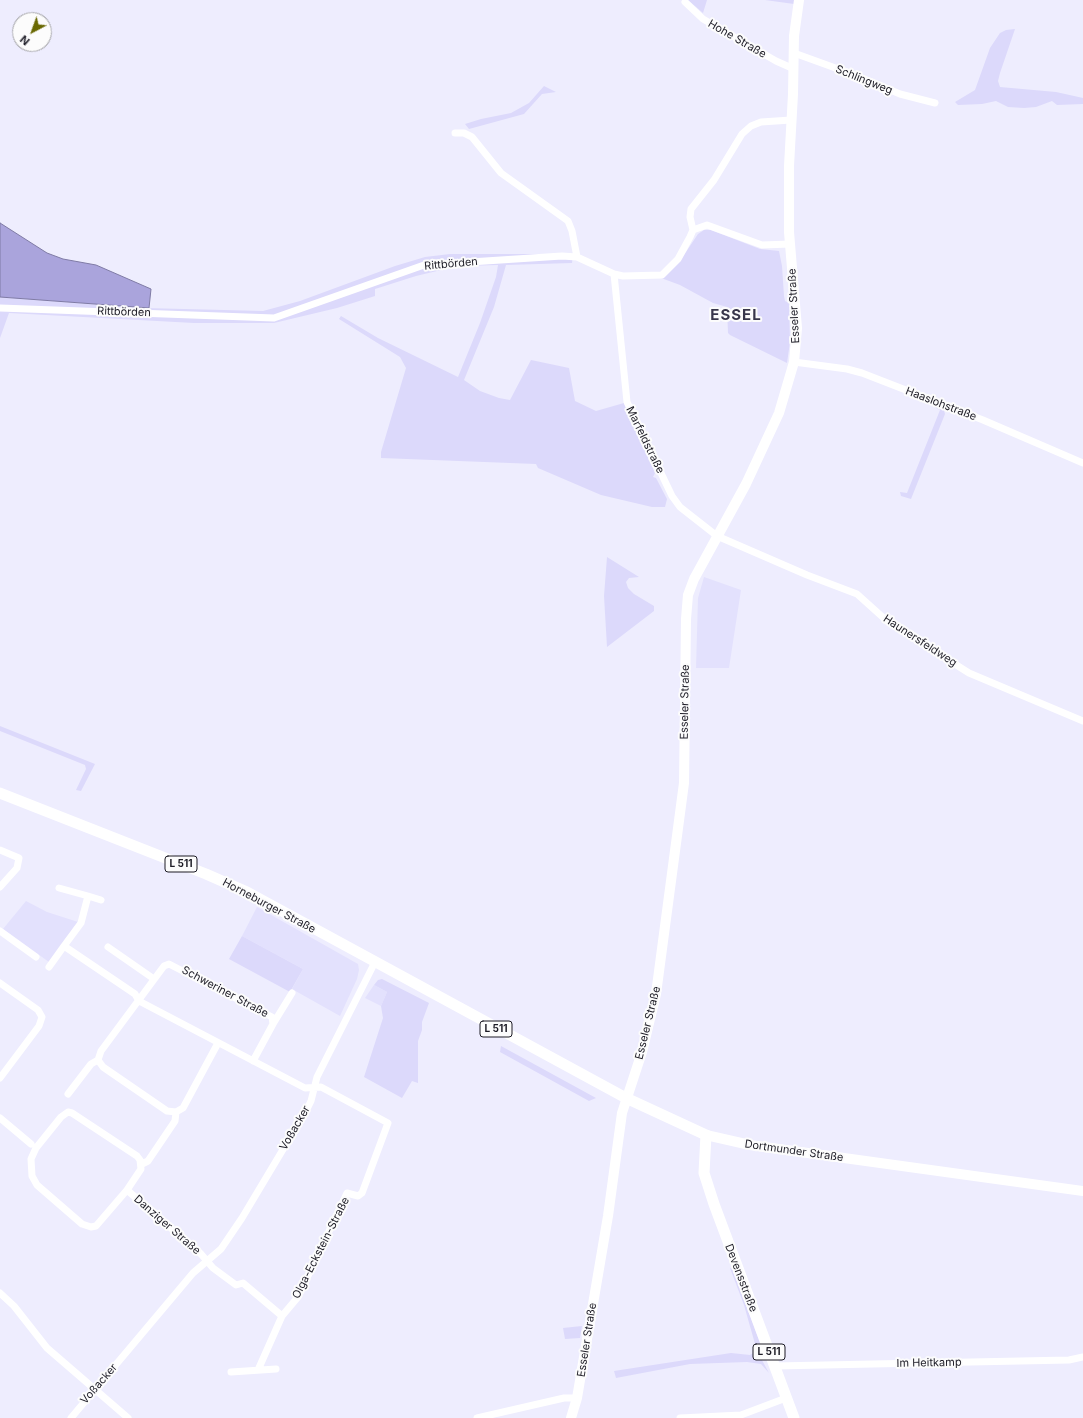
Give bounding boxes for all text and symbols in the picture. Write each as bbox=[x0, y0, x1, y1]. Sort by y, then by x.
north arrow bbox=[12, 12, 52, 52]
street label: Hohe Straße bbox=[706, 17, 768, 61]
text: N bbox=[17, 32, 33, 48]
street label: Schlingweg bbox=[834, 63, 894, 97]
street label: Rittbörden bbox=[424, 255, 478, 273]
street label: Esseler Straße bbox=[785, 268, 803, 344]
street label: Rittbörden bbox=[97, 304, 151, 320]
district label: ESSEL bbox=[710, 306, 762, 324]
street label: Haaslohstraße bbox=[904, 384, 978, 424]
street label: Marfeldstraße bbox=[623, 404, 667, 476]
street label: Haunersfeldweg bbox=[881, 612, 959, 670]
street label: Esseler Straße bbox=[678, 664, 692, 740]
road number: L 511 bbox=[165, 856, 197, 872]
street label: Horneburger Straße bbox=[220, 876, 318, 936]
street label: Schweriner Straße bbox=[179, 964, 271, 1020]
street label: Esseler Straße bbox=[633, 985, 663, 1061]
road number: L 511 bbox=[480, 1021, 512, 1037]
street label: Voßacker bbox=[277, 1103, 313, 1153]
street label: Dortmunder Straße bbox=[744, 1138, 844, 1164]
street label: Danziger Straße bbox=[131, 1192, 203, 1258]
street label: Olga-Eckstein-Straße bbox=[290, 1195, 352, 1301]
street label: Devensstraße bbox=[722, 1242, 760, 1314]
street label: Esseler Straße bbox=[575, 1302, 599, 1378]
road number: L 511 bbox=[753, 1344, 785, 1360]
street label: Im Heitkamp bbox=[896, 1356, 962, 1370]
street label: Voßacker bbox=[78, 1361, 120, 1407]

